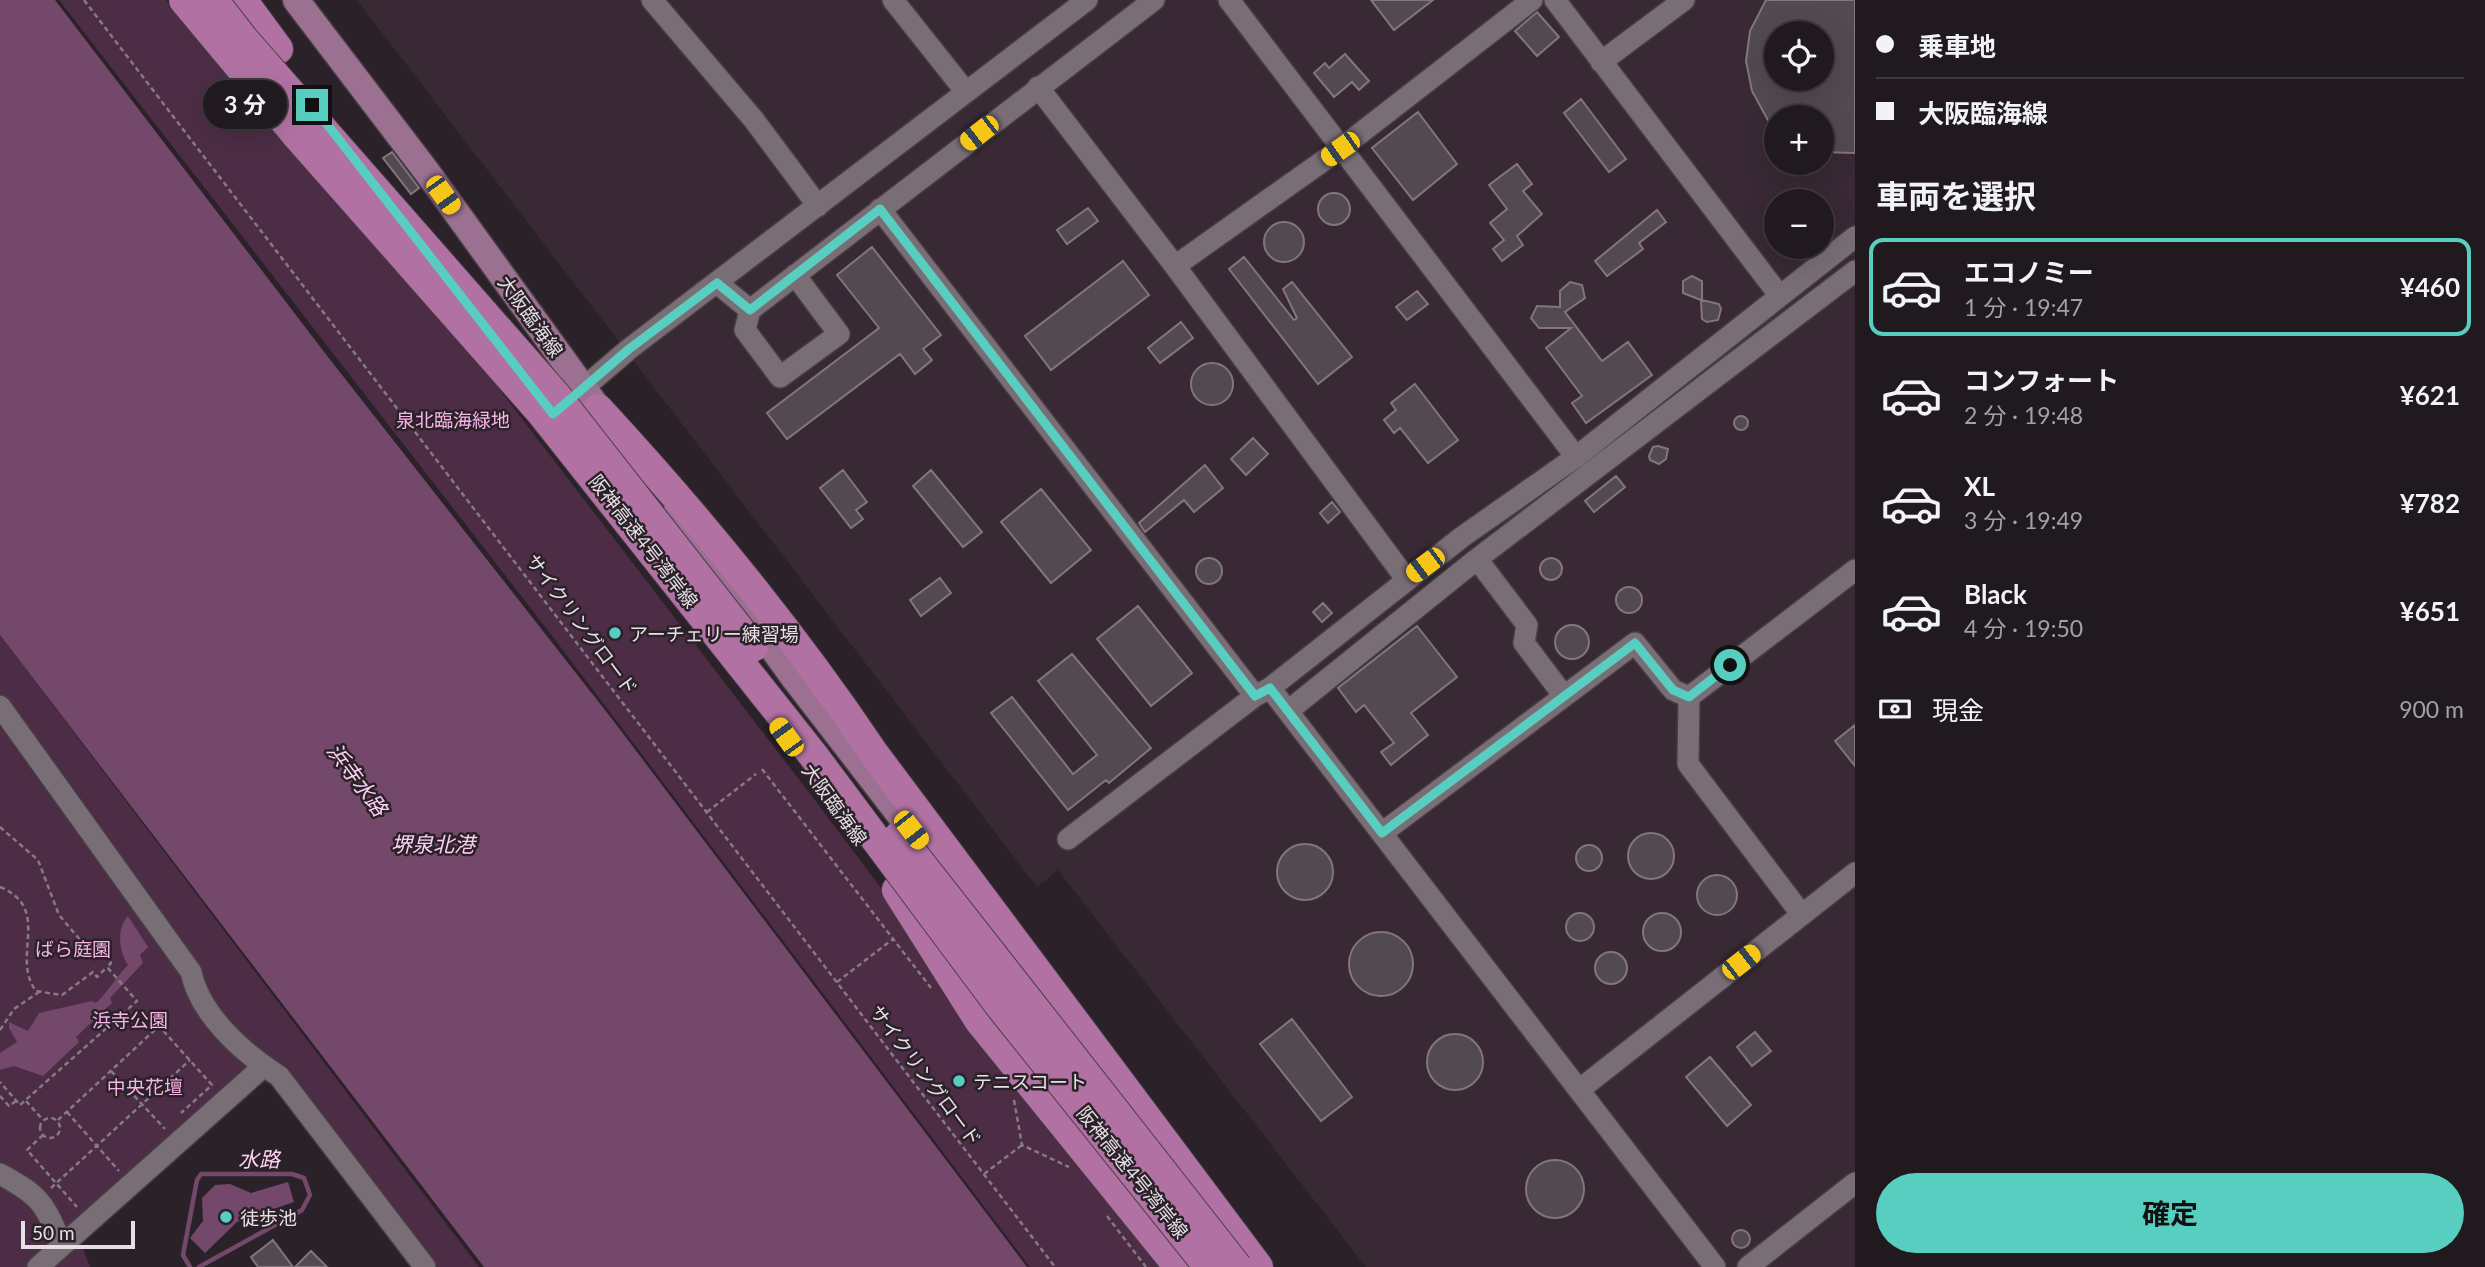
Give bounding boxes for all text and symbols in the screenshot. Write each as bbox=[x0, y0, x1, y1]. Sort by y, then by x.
map controls bbox=[1764, 21, 1834, 259]
button: locate bbox=[1764, 21, 1834, 91]
text: 乗車地 bbox=[1918, 30, 1996, 62]
callout: 3 分 bbox=[204, 80, 288, 130]
route end bbox=[296, 89, 328, 121]
text: 3 分 bbox=[224, 90, 266, 118]
text: 大阪臨海線 bbox=[1918, 97, 2048, 129]
button: + bbox=[1764, 105, 1834, 175]
car bbox=[956, 112, 1003, 154]
car bbox=[1317, 128, 1364, 170]
car bbox=[423, 172, 464, 218]
text: 車両を選択 bbox=[1876, 176, 2036, 215]
button: − bbox=[1764, 189, 1834, 259]
icon: car bbox=[1880, 256, 1943, 319]
text: エコノミー bbox=[1964, 256, 2094, 288]
street label: 大阪臨海線 bbox=[494, 271, 568, 361]
text: ¥460 bbox=[2400, 271, 2460, 303]
text: 1 分 · 19:47 bbox=[1964, 293, 2083, 321]
icon: car bbox=[1880, 364, 1943, 427]
text: コンフォート bbox=[1964, 364, 2119, 396]
text: ¥621 bbox=[2400, 379, 2460, 411]
text: 2 分 · 19:48 bbox=[1964, 401, 2083, 429]
park label: 泉北臨海緑地 bbox=[396, 408, 510, 431]
street label: 阪神高速4号湾岸線 bbox=[585, 470, 703, 612]
text: XL bbox=[1964, 470, 1995, 502]
icon: car bbox=[1880, 472, 1943, 535]
text: ¥782 bbox=[2400, 487, 2460, 519]
text: 3 分 · 19:49 bbox=[1964, 506, 2083, 534]
car bbox=[1402, 544, 1449, 586]
street label: サイクリングロード bbox=[521, 549, 643, 699]
text: Black bbox=[1964, 578, 2027, 610]
icon: car bbox=[1880, 580, 1943, 643]
text: ¥651 bbox=[2400, 595, 2460, 627]
text: 4 分 · 19:50 bbox=[1964, 614, 2083, 642]
place label: アーチェリー練習場 bbox=[629, 622, 799, 645]
marker: アーチェリー練習場 bbox=[607, 625, 623, 641]
route start bbox=[1714, 649, 1746, 681]
icon: cash bbox=[1876, 690, 1914, 728]
text: 現金 bbox=[1932, 694, 1984, 726]
text: 900 m bbox=[2399, 695, 2464, 723]
car bbox=[766, 714, 807, 760]
water label: 浜寺水路 bbox=[323, 738, 394, 822]
street label: 大阪臨海線 bbox=[798, 759, 872, 849]
car bbox=[890, 807, 933, 853]
water label: 堺泉北港 bbox=[391, 831, 478, 856]
park label: ばら庭園 bbox=[35, 937, 111, 960]
car bbox=[1718, 941, 1765, 983]
street label: サイクリングロード bbox=[865, 1000, 987, 1150]
park label: 浜寺公園 bbox=[92, 1008, 168, 1031]
place label: テニスコート bbox=[973, 1070, 1087, 1093]
marker: テニスコート bbox=[951, 1073, 967, 1089]
park label: 中央花壇 bbox=[107, 1075, 183, 1098]
street label: 阪神高速4号湾岸線 bbox=[1073, 1101, 1193, 1243]
water label: 水路 bbox=[238, 1146, 282, 1171]
button: 確定 bbox=[1876, 1173, 2464, 1253]
place label: 徒歩池 bbox=[240, 1206, 297, 1229]
marker: 徒歩池 bbox=[218, 1209, 234, 1225]
scale bar bbox=[21, 1218, 135, 1250]
text: 50 m bbox=[32, 1221, 75, 1244]

